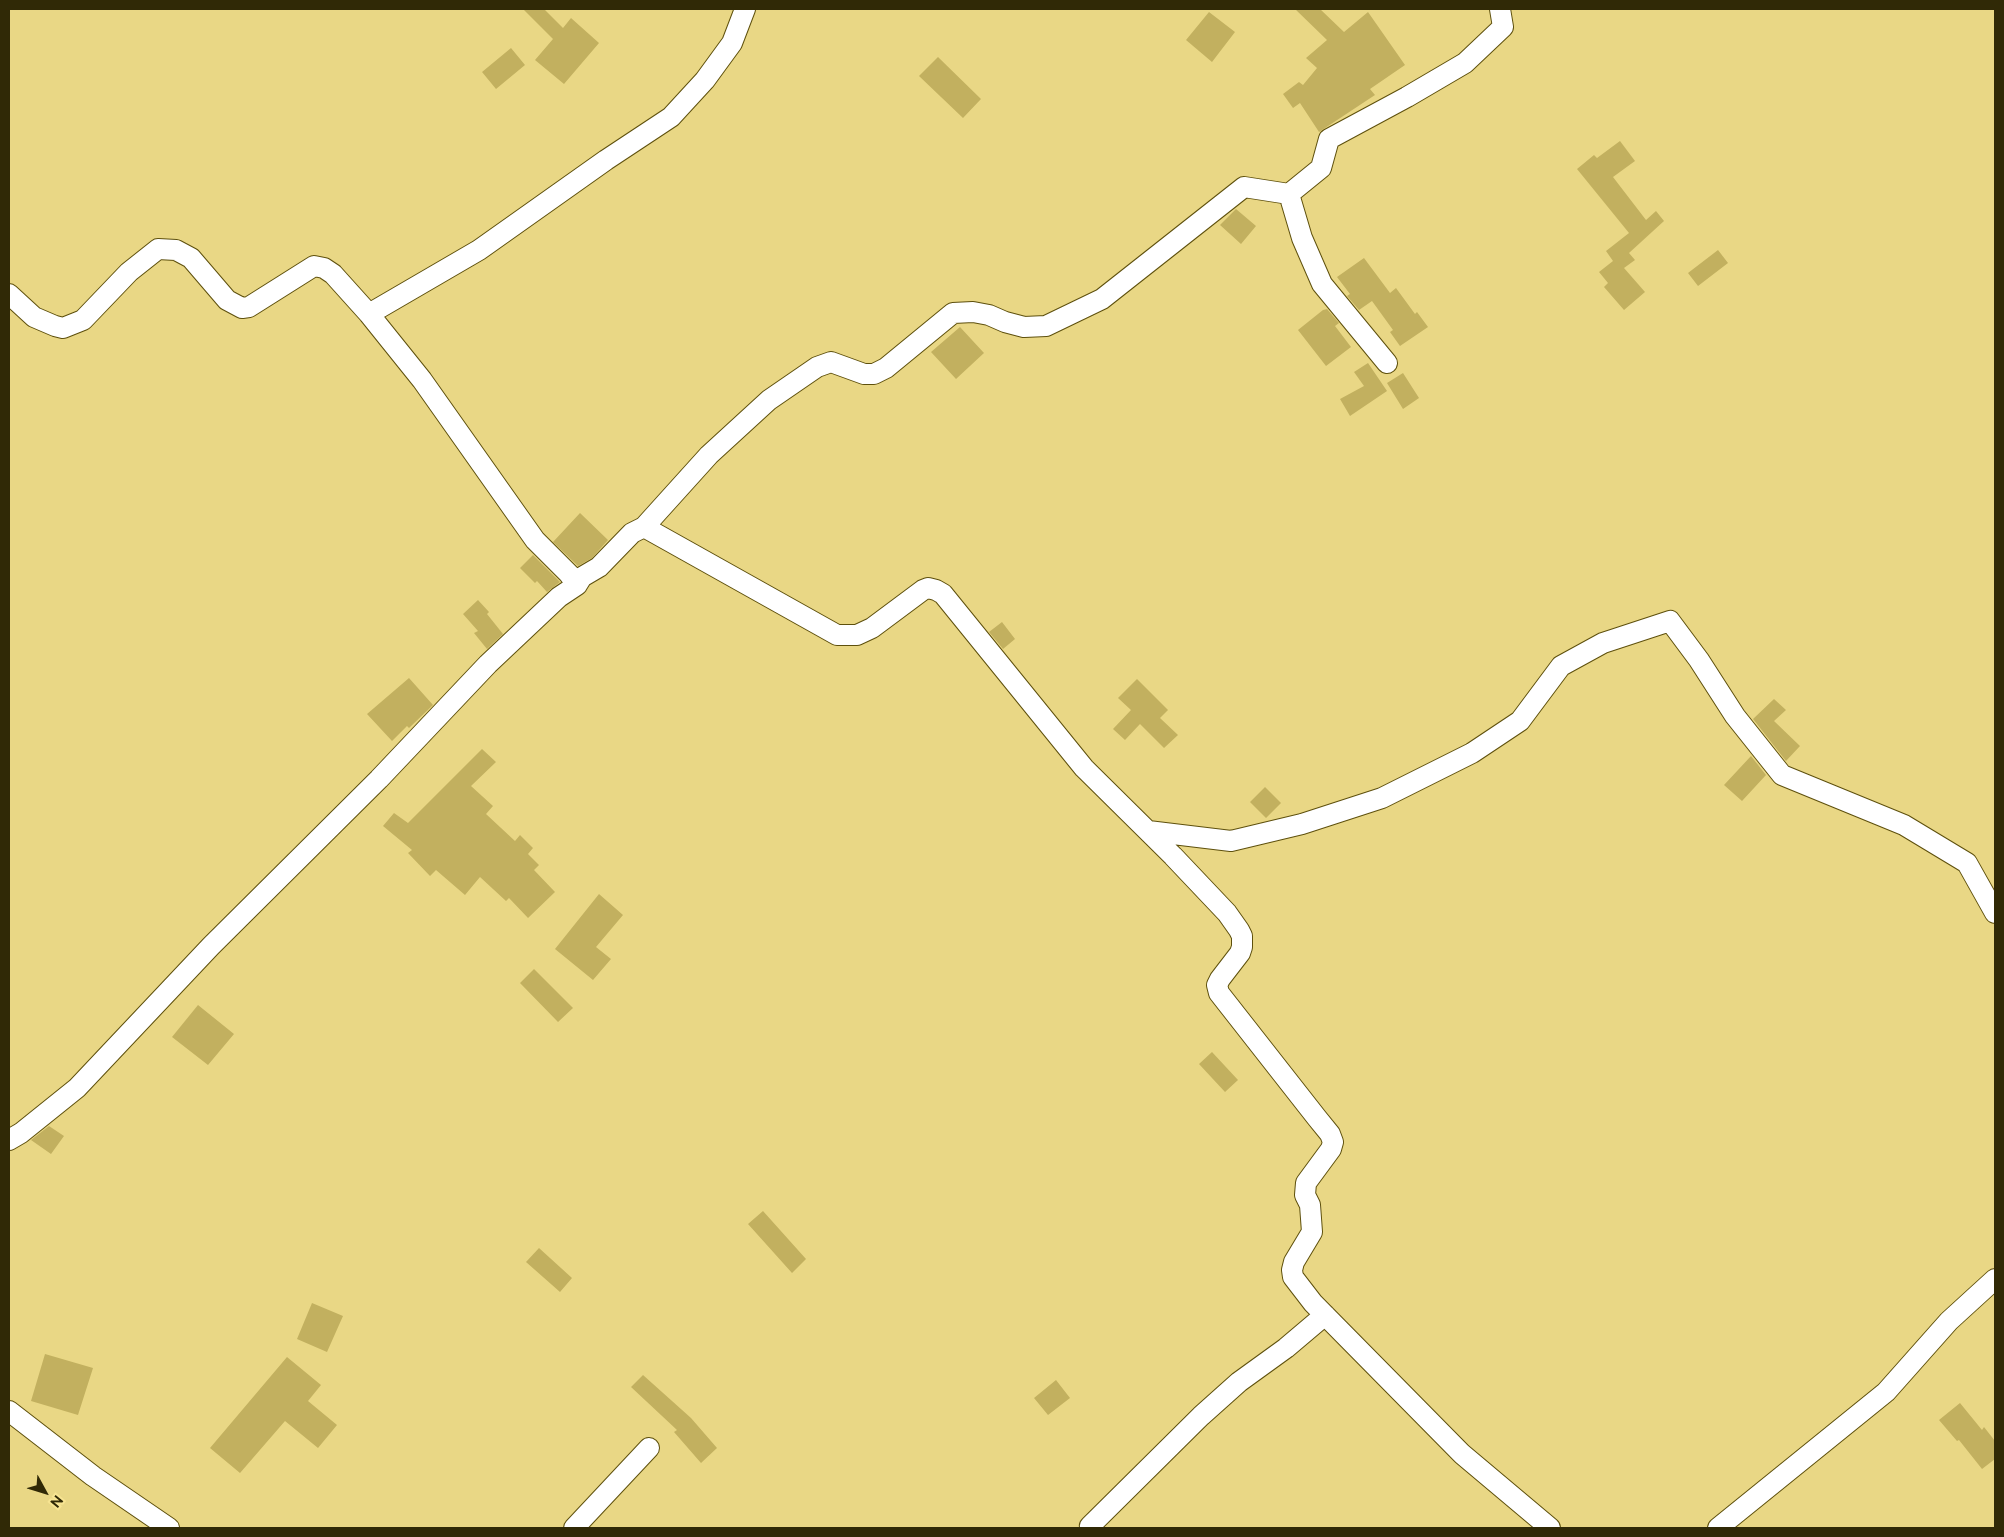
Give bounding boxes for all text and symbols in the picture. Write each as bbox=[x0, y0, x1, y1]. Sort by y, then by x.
north arrow bbox=[20, 1467, 70, 1517]
text: N bbox=[47, 1492, 66, 1511]

